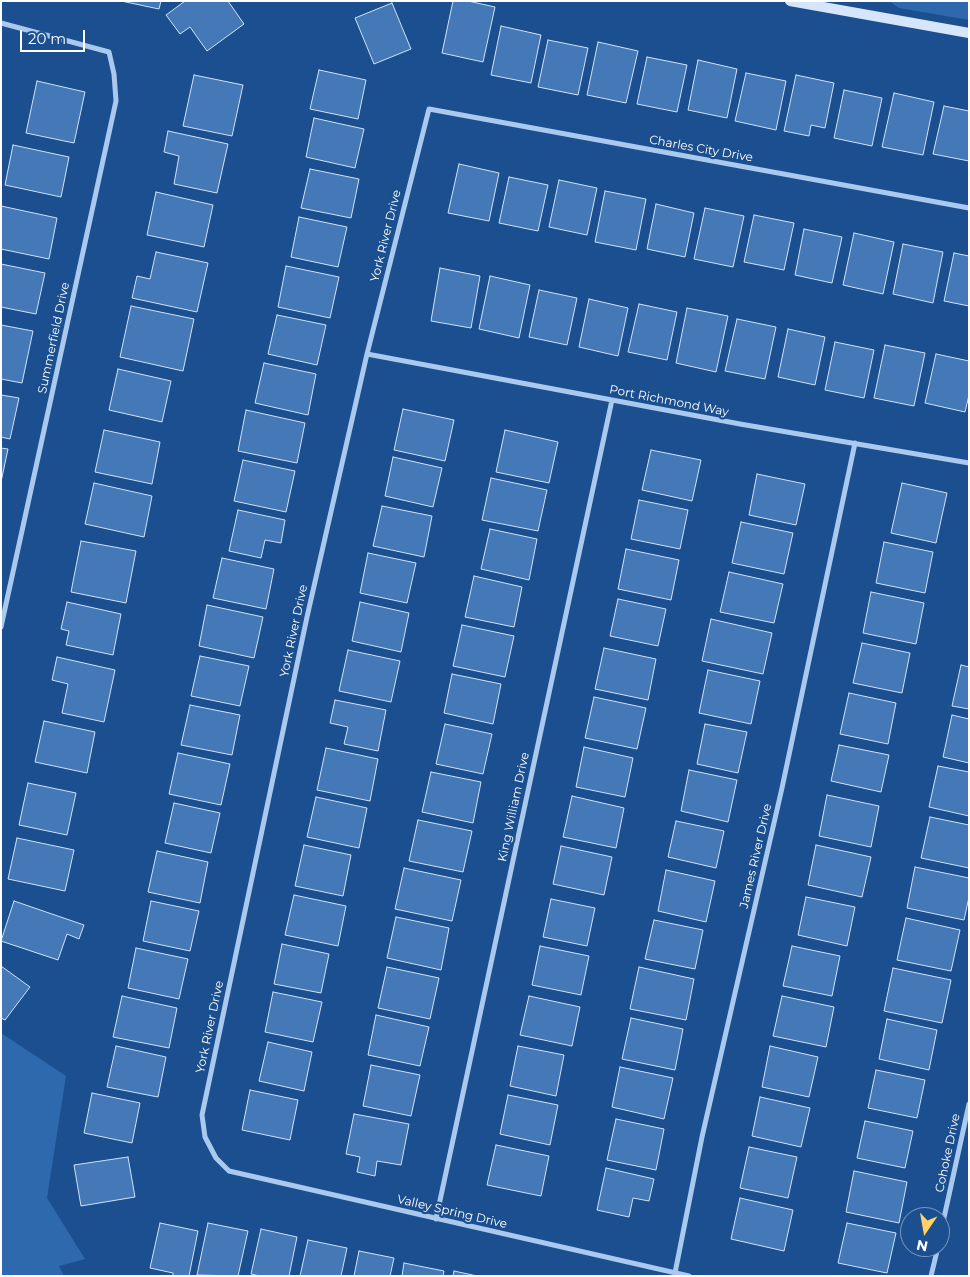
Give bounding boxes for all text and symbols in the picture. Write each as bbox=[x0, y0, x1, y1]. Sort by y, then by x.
scale bar bbox=[22, 20, 88, 52]
text: 20 m bbox=[28, 29, 66, 48]
street label: Charles City Drive bbox=[648, 133, 754, 165]
street label: York River Drive bbox=[368, 188, 404, 284]
street label: Summerfield Drive bbox=[35, 281, 73, 395]
street label: Port Richmond Way bbox=[608, 382, 730, 420]
street label: York River Drive bbox=[277, 583, 311, 679]
street label: King William Drive bbox=[495, 751, 533, 863]
street label: James River Drive bbox=[737, 802, 775, 910]
street label: York River Drive bbox=[193, 979, 227, 1075]
street label: Cohoke Drive bbox=[933, 1112, 963, 1194]
street label: Valley Spring Drive bbox=[396, 1192, 508, 1232]
north arrow bbox=[900, 1207, 950, 1257]
text: N bbox=[915, 1236, 929, 1256]

